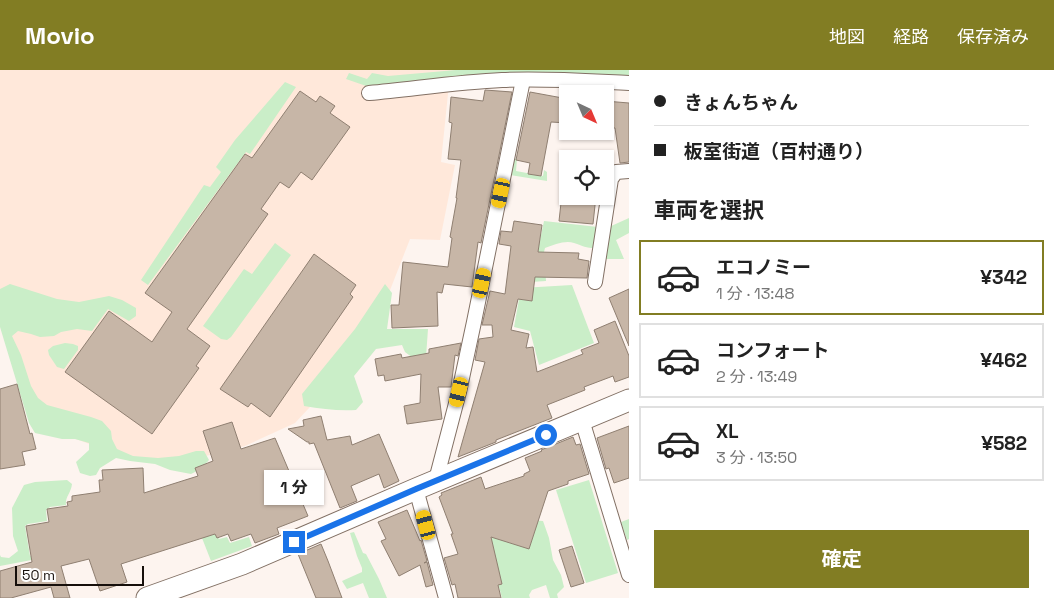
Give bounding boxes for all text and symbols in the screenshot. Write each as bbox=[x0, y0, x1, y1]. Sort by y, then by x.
text: Movio bbox=[25, 20, 95, 51]
text: 地図 bbox=[829, 25, 865, 48]
text: 経路 bbox=[893, 25, 929, 48]
text: 保存済み bbox=[957, 25, 1029, 48]
north arrow bbox=[559, 85, 614, 140]
map controls bbox=[559, 85, 614, 205]
text: きょんちゃん bbox=[684, 90, 798, 115]
text: 板室街道（百村通り） bbox=[684, 139, 874, 164]
button: locate bbox=[559, 150, 614, 205]
car bbox=[490, 177, 511, 209]
text: 車両を選択 bbox=[654, 196, 764, 224]
icon: car bbox=[656, 255, 701, 300]
text: エコノミー bbox=[716, 255, 811, 280]
text: ¥342 bbox=[980, 265, 1027, 290]
car bbox=[471, 267, 492, 299]
text: 1 分 · 13:48 bbox=[716, 283, 794, 304]
icon: car bbox=[656, 338, 701, 383]
text: コンフォート bbox=[716, 338, 829, 363]
text: ¥462 bbox=[980, 348, 1027, 373]
text: 2 分 · 13:49 bbox=[716, 366, 797, 387]
car bbox=[448, 376, 469, 408]
text: XL bbox=[716, 419, 739, 444]
icon: car bbox=[656, 421, 701, 466]
route start bbox=[535, 424, 557, 446]
text: ¥582 bbox=[981, 431, 1027, 456]
text: 3 分 · 13:50 bbox=[716, 447, 797, 468]
callout: 1 分 bbox=[264, 470, 324, 504]
text: 1 分 bbox=[280, 477, 308, 498]
car bbox=[414, 509, 437, 541]
button: 確定 bbox=[654, 530, 1029, 588]
route end bbox=[283, 531, 305, 553]
scale bar bbox=[15, 563, 144, 586]
text: 50 m bbox=[22, 566, 55, 584]

